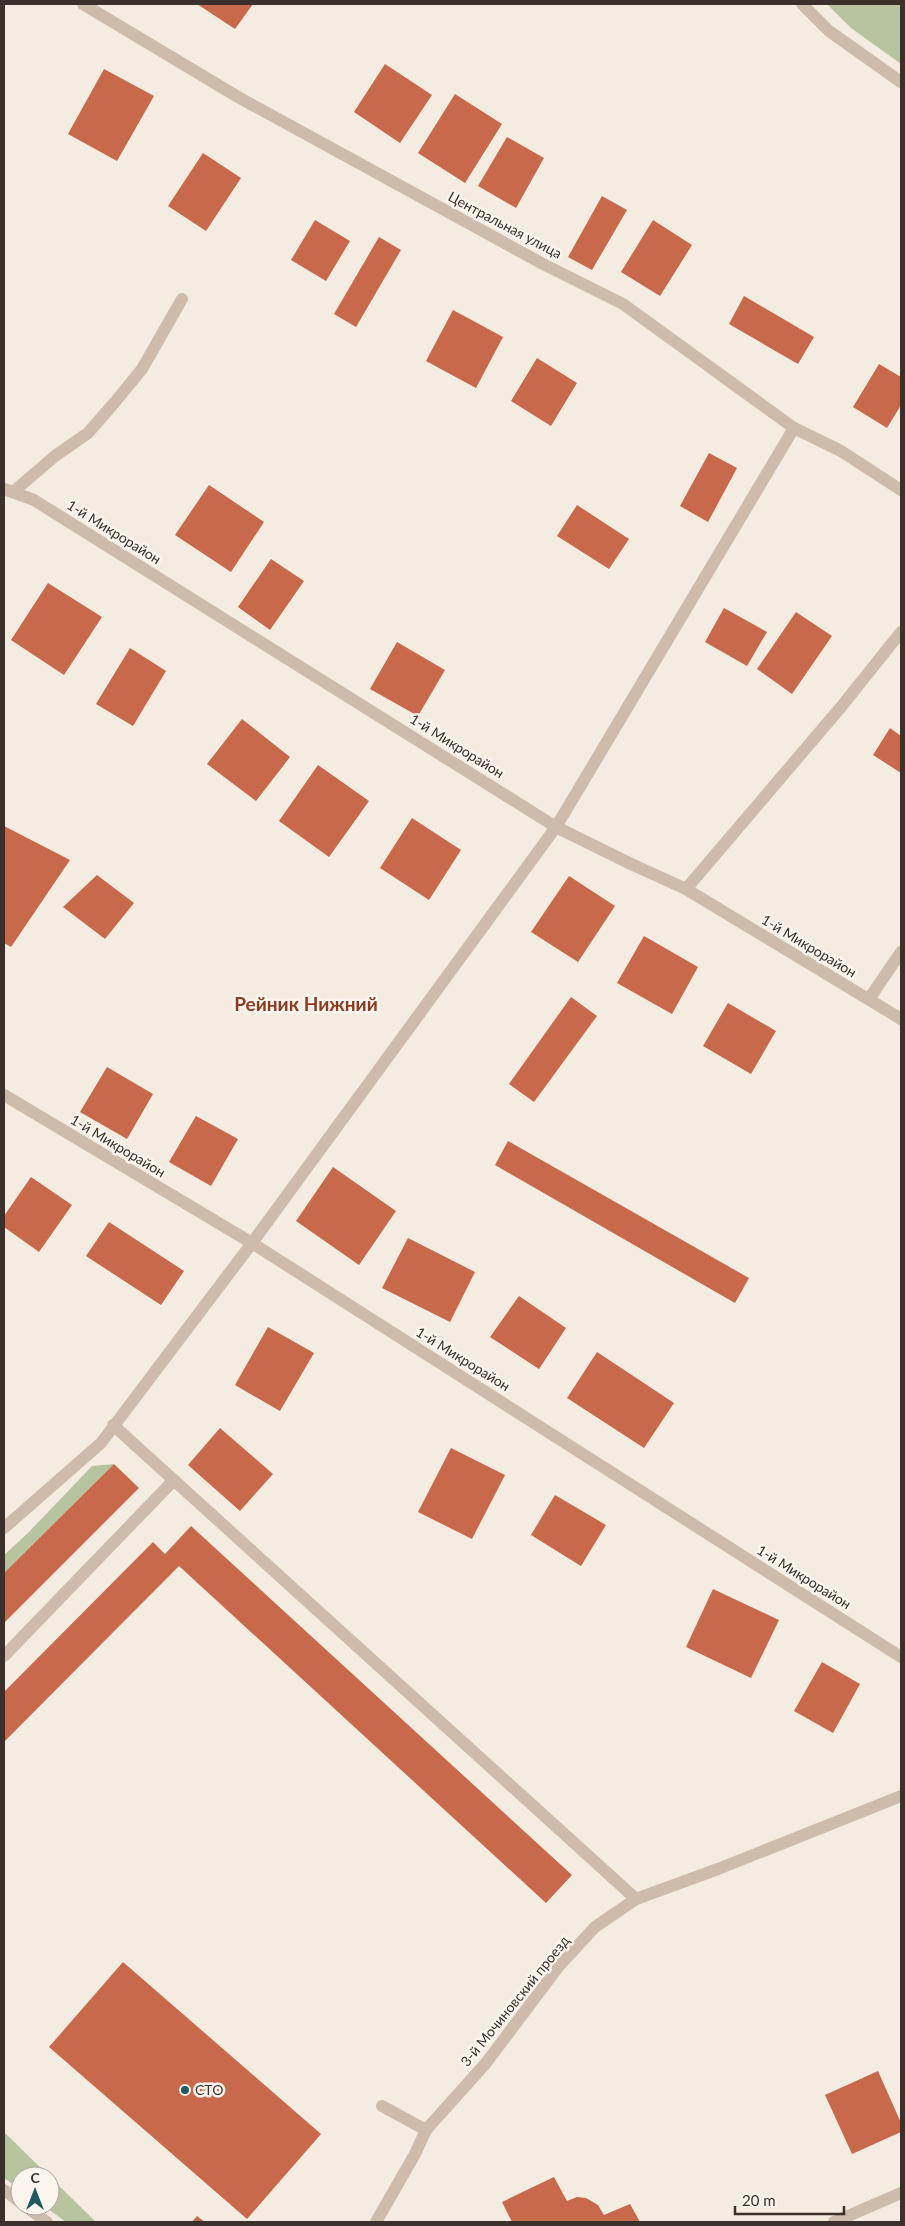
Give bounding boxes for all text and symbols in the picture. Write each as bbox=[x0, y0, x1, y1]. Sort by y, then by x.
street label: Центральная улица bbox=[446, 187, 565, 262]
street label: 1-й Микрорайон bbox=[64, 496, 164, 567]
street label: 1-й Микрорайон bbox=[407, 710, 507, 781]
street label: 1-й Микрорайон bbox=[759, 911, 860, 981]
district label: Рейник Нижний bbox=[234, 992, 378, 1015]
street label: 1-й Микрорайон bbox=[68, 1111, 169, 1181]
street label: 1-й Микрорайон bbox=[413, 1323, 513, 1394]
street label: 1-й Микрорайон bbox=[754, 1541, 854, 1612]
street label: 3-й Мочиновский проезд bbox=[457, 1932, 573, 2069]
place label: СТО bbox=[195, 2081, 223, 2098]
marker: СТО bbox=[179, 2084, 191, 2096]
north arrow bbox=[10, 2166, 60, 2216]
text: С bbox=[30, 2169, 40, 2186]
scale bar bbox=[735, 2184, 844, 2216]
text: 20 m bbox=[742, 2191, 776, 2209]

